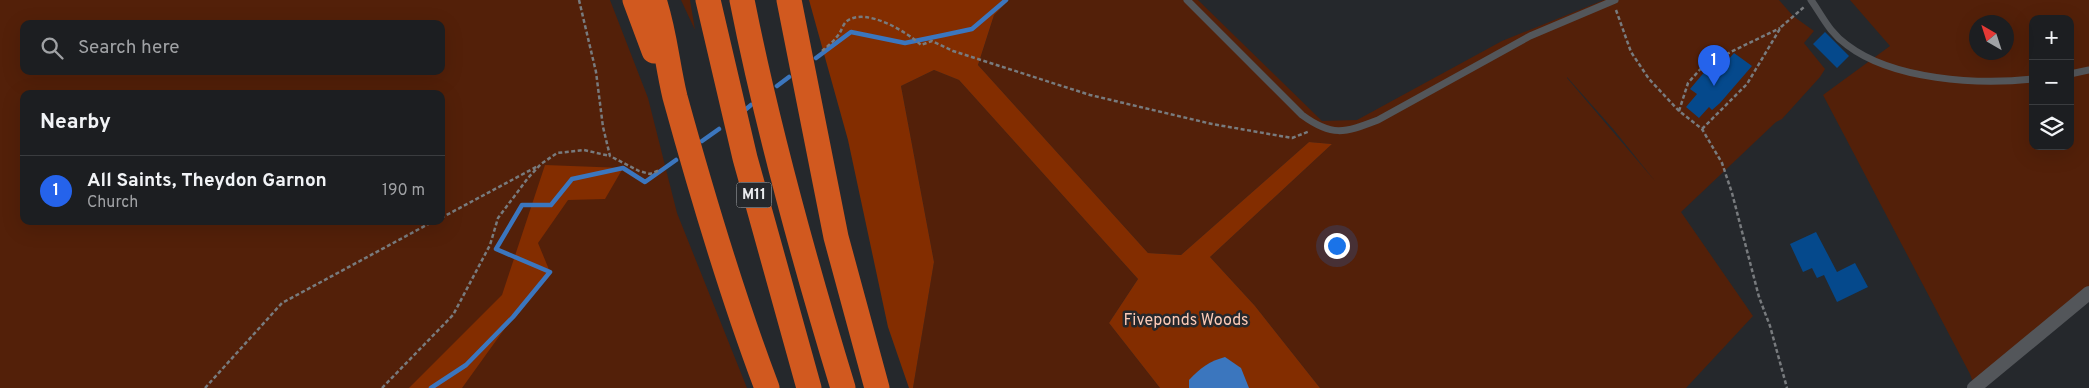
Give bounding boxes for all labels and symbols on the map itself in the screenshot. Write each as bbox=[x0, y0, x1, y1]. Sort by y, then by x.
north arrow bbox=[1969, 15, 2014, 60]
pin: 1 bbox=[1698, 45, 1730, 86]
road number: M11 bbox=[736, 182, 772, 208]
your location bbox=[1324, 233, 1350, 259]
park label: Fiveponds Woods bbox=[1123, 311, 1249, 331]

